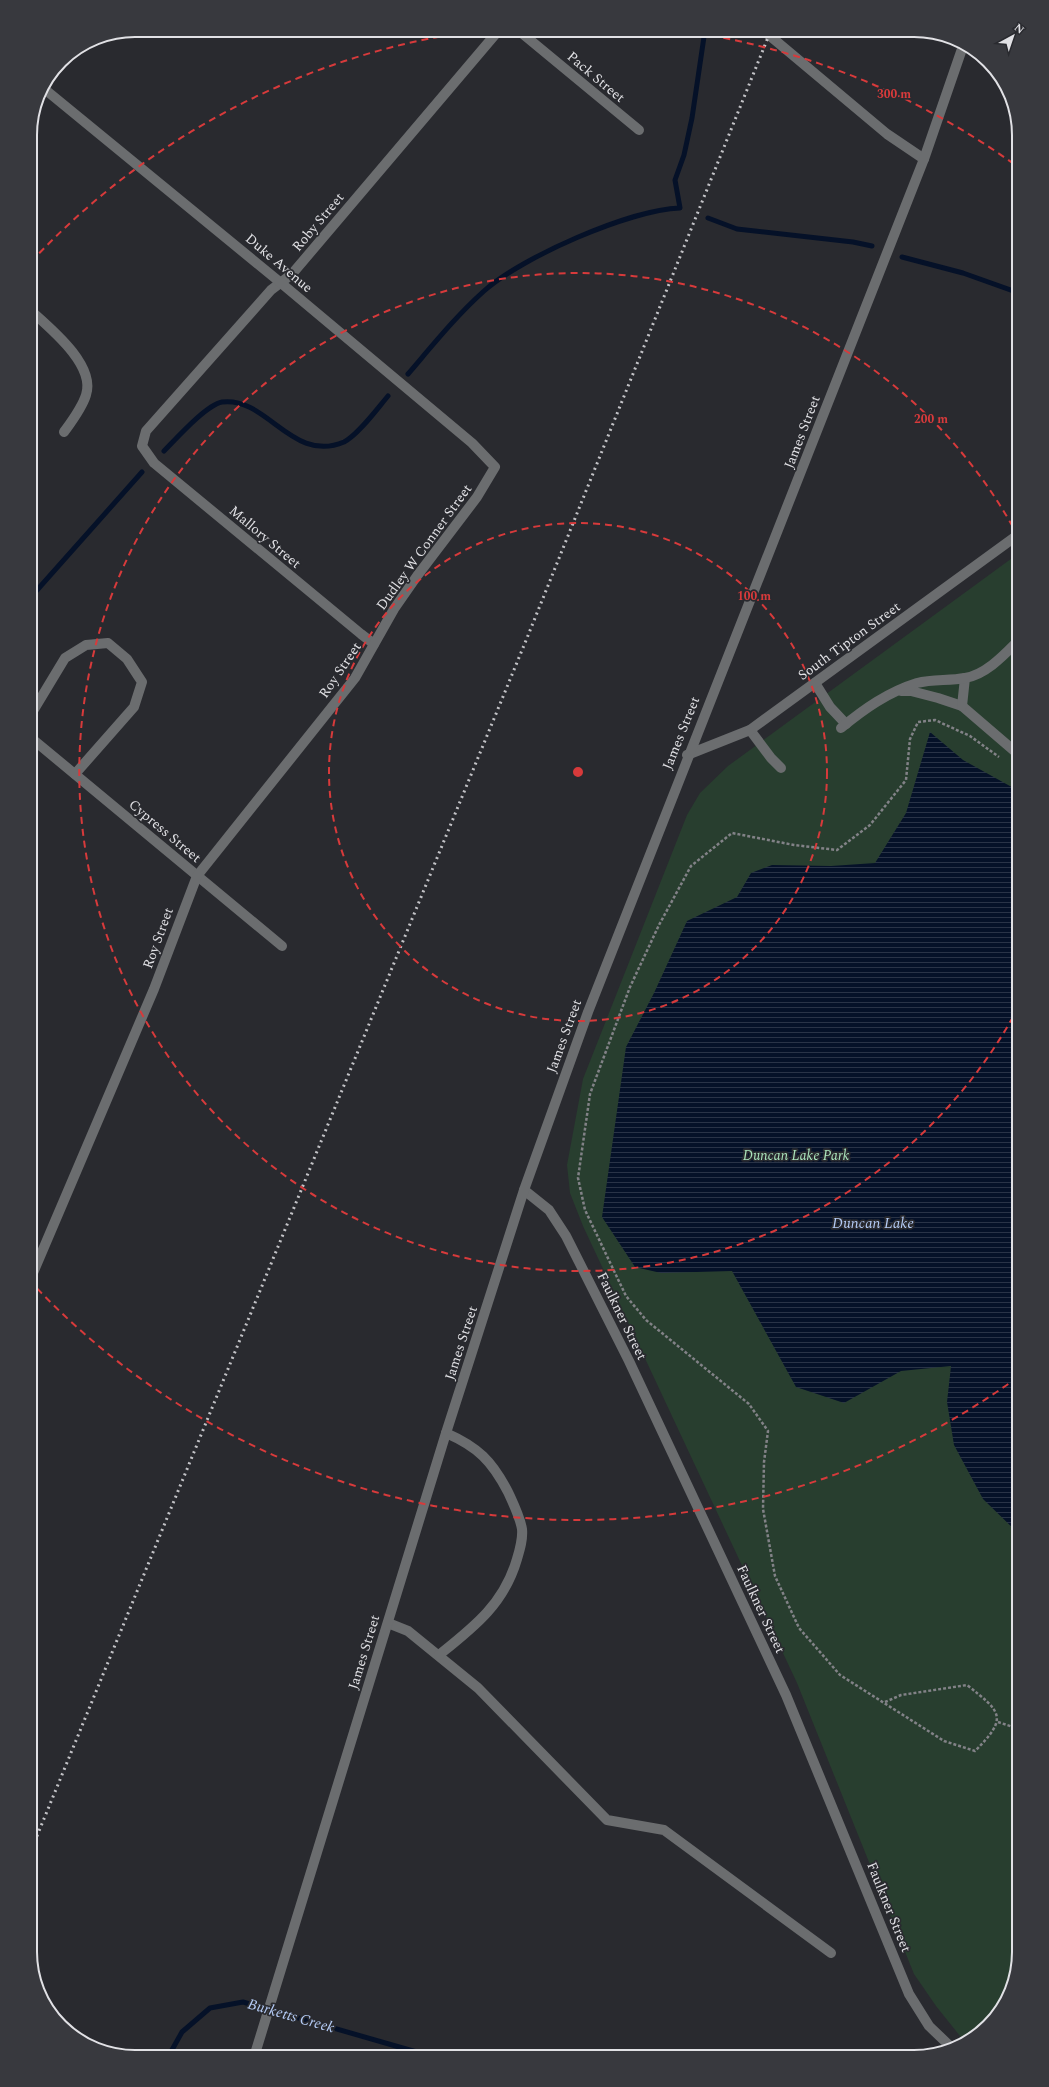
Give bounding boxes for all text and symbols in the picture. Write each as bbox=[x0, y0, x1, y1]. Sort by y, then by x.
north arrow bbox=[993, 16, 1033, 56]
text: N bbox=[1010, 19, 1028, 38]
street label: Pack Street bbox=[562, 46, 630, 108]
text: 300 m bbox=[877, 85, 911, 104]
street label: Roby Street bbox=[287, 188, 349, 256]
street label: Duke Avenue bbox=[241, 228, 318, 298]
street label: James Street bbox=[778, 392, 826, 472]
text: 200 m bbox=[914, 410, 948, 429]
street label: Dudley W Conner Street bbox=[371, 480, 477, 614]
street label: Mallory Street bbox=[224, 501, 306, 574]
text: 100 m bbox=[737, 587, 771, 606]
street label: South Tipton Street bbox=[793, 597, 905, 685]
street label: Roy Street bbox=[313, 638, 367, 702]
street label: James Street bbox=[657, 693, 705, 773]
centre of rings bbox=[571, 765, 585, 779]
street label: Cypress Street bbox=[124, 794, 206, 868]
street label: Roy Street bbox=[137, 904, 179, 972]
street label: James Street bbox=[541, 996, 587, 1076]
park label: Duncan Lake Park bbox=[743, 1145, 850, 1166]
water label: Duncan Lake bbox=[832, 1212, 914, 1235]
street label: Faulkner Street bbox=[592, 1268, 652, 1364]
street label: James Street bbox=[439, 1303, 483, 1383]
street label: Faulkner Street bbox=[731, 1561, 791, 1657]
street label: James Street bbox=[343, 1612, 385, 1692]
street label: Faulkner Street bbox=[861, 1859, 917, 1955]
water label: Burketts Creek bbox=[245, 1993, 337, 2039]

